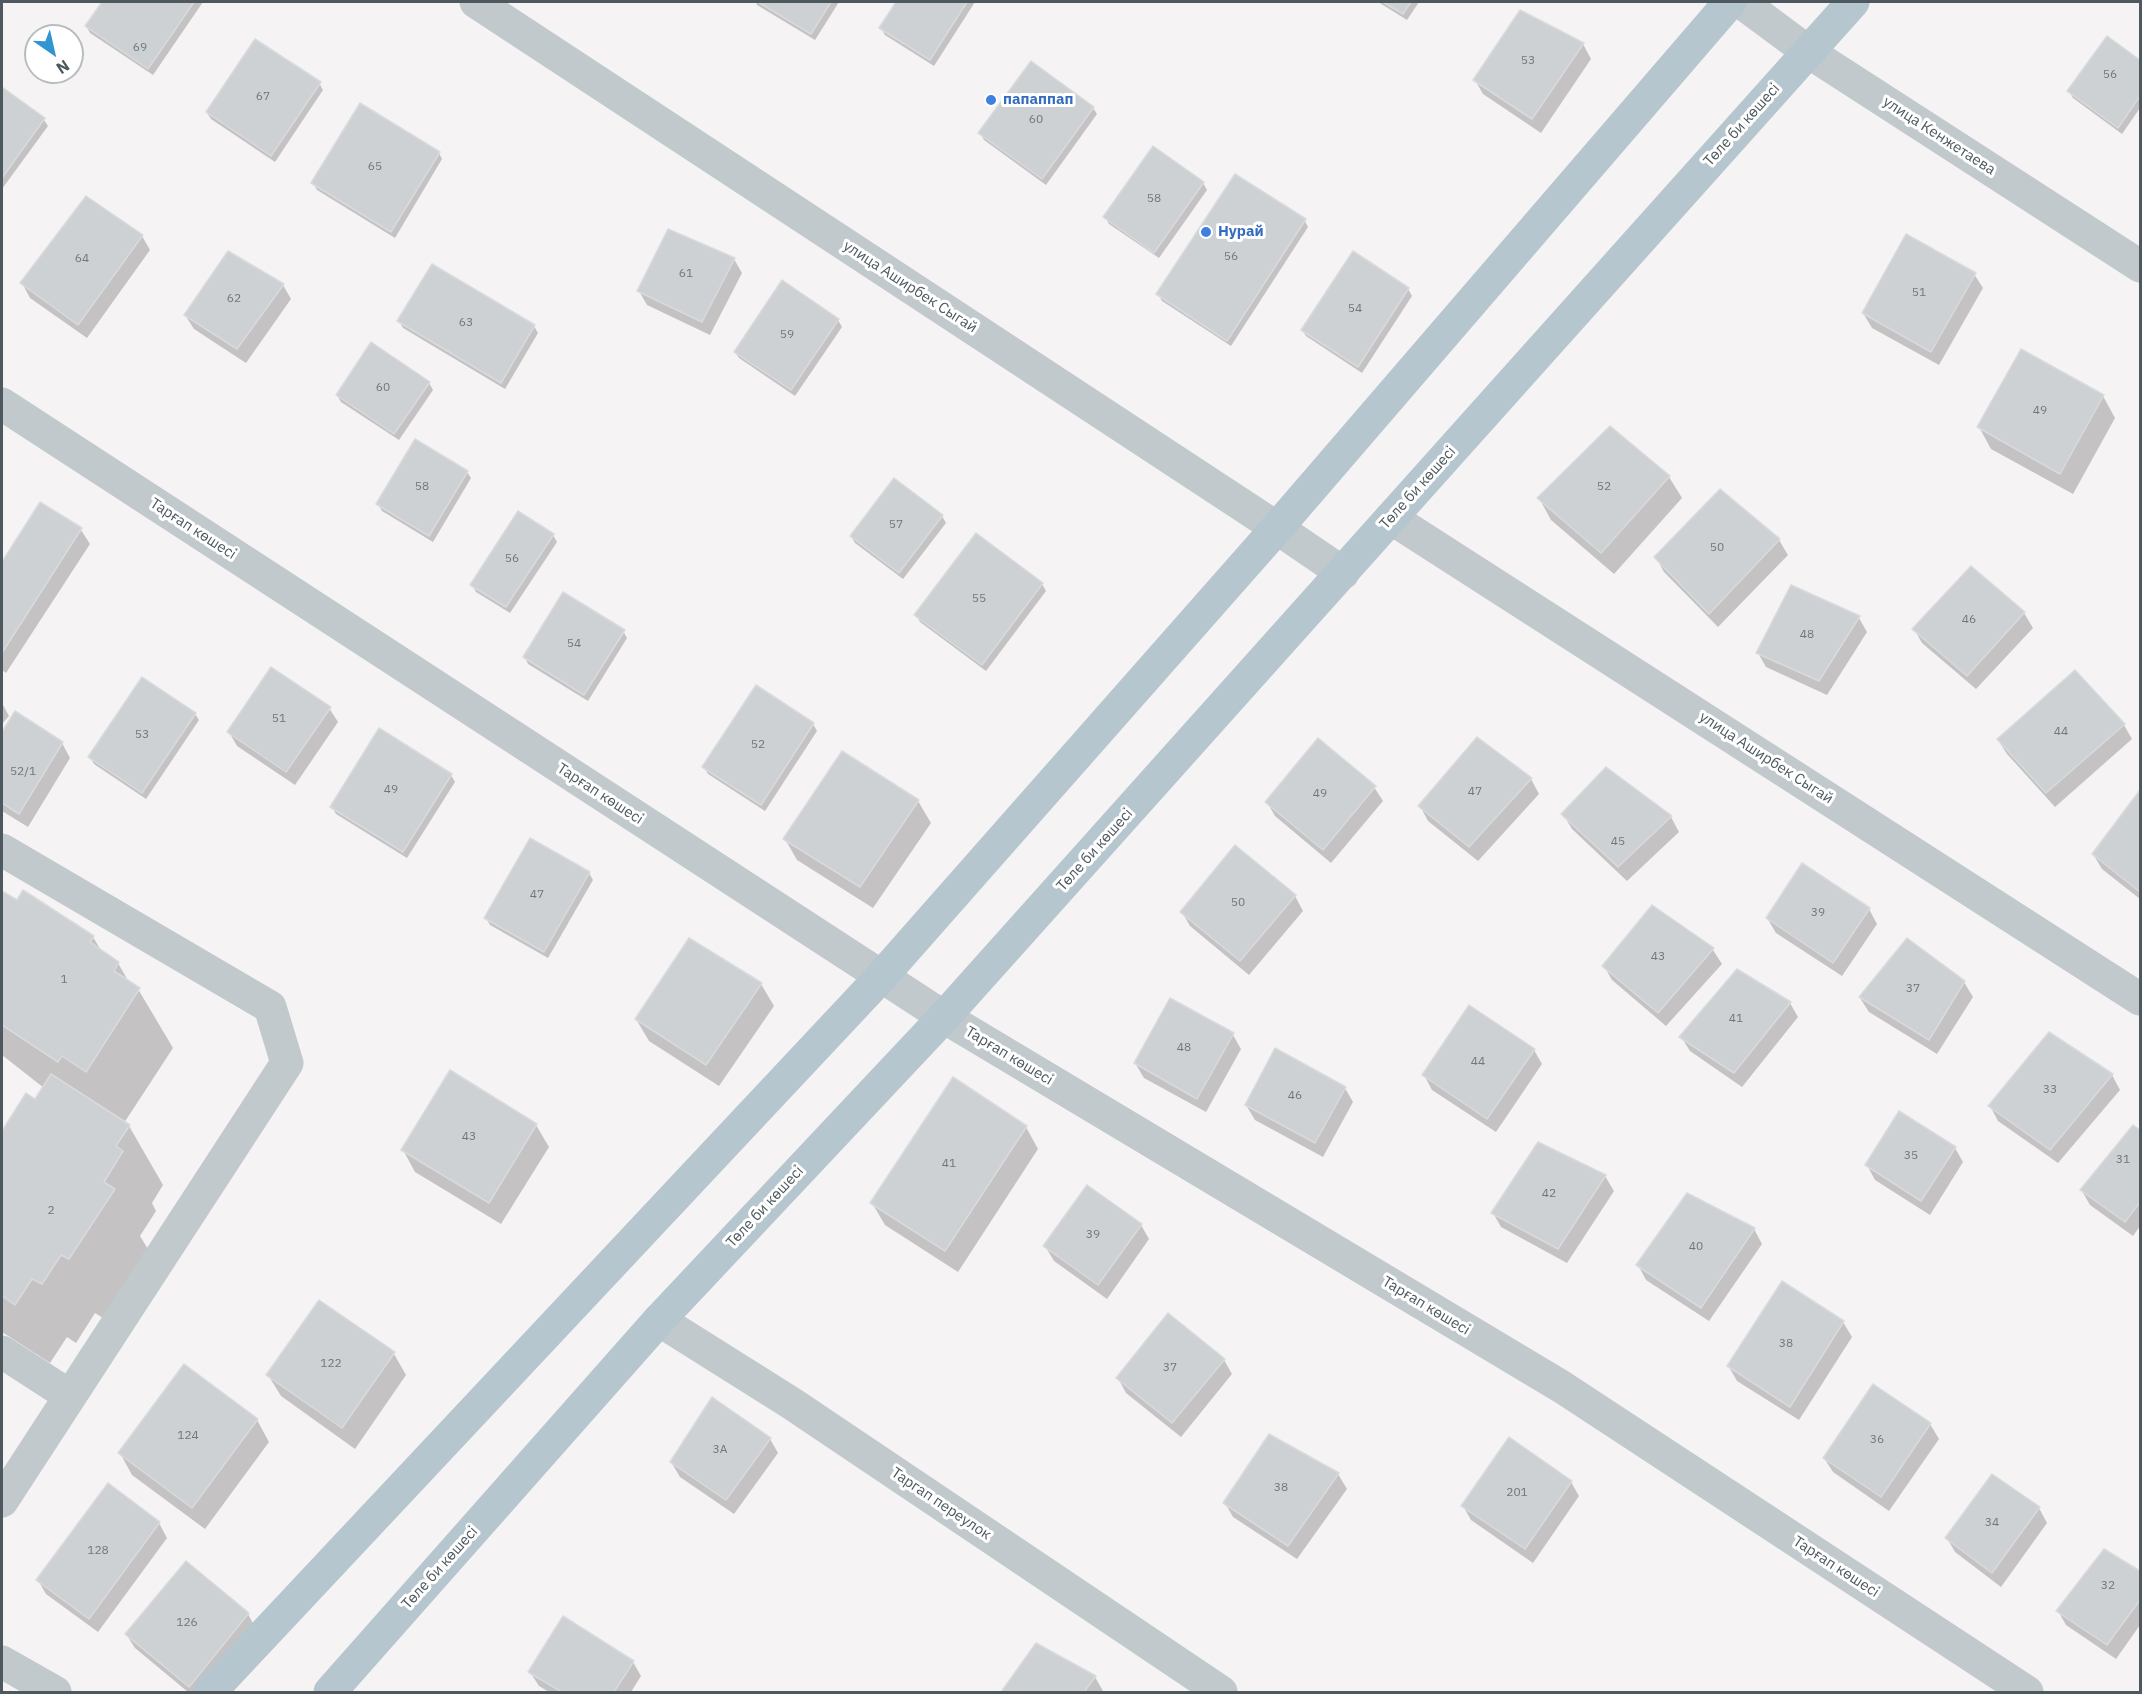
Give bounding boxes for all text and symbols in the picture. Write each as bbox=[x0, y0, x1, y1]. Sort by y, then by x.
north arrow bbox=[24, 24, 84, 84]
house number: 69 bbox=[133, 41, 147, 55]
house number: 53 bbox=[1521, 54, 1535, 68]
text: N bbox=[53, 56, 73, 79]
house number: 56 bbox=[2103, 68, 2117, 82]
street label: Төле би көшесі bbox=[1700, 80, 1784, 170]
house number: 67 bbox=[256, 90, 270, 104]
place label: папаппап bbox=[1003, 91, 1073, 109]
marker: папаппап bbox=[984, 93, 998, 107]
street label: улица Кенжетаева bbox=[1879, 93, 1999, 179]
house number: 60 bbox=[1029, 113, 1043, 127]
house number: 65 bbox=[368, 160, 382, 174]
house number: 58 bbox=[1147, 192, 1161, 206]
place label: Нурай bbox=[1218, 223, 1264, 241]
marker: Нурай bbox=[1199, 225, 1213, 239]
street label: улица Аширбек Сыгай bbox=[840, 237, 980, 337]
house number: 56 bbox=[1224, 250, 1238, 264]
house number: 64 bbox=[75, 252, 89, 266]
house number: 61 bbox=[679, 267, 693, 281]
house number: 51 bbox=[1912, 286, 1926, 300]
house number: 62 bbox=[227, 292, 241, 306]
house number: 54 bbox=[1348, 302, 1362, 316]
house number: 63 bbox=[459, 316, 473, 330]
house number: 59 bbox=[780, 328, 794, 342]
house number: 60 bbox=[376, 381, 390, 395]
house number: 49 bbox=[2033, 404, 2047, 418]
street label: Төле би көшесі bbox=[1376, 443, 1460, 533]
house number: 58 bbox=[415, 480, 429, 494]
house number: 52 bbox=[1597, 480, 1611, 494]
street label: Тарғап көшесі bbox=[147, 494, 239, 564]
house number: 57 bbox=[889, 518, 903, 532]
house number: 50 bbox=[1710, 541, 1724, 555]
house number: 56 bbox=[505, 552, 519, 566]
house number: 55 bbox=[972, 592, 986, 606]
house number: 46 bbox=[1962, 613, 1976, 627]
house number: 48 bbox=[1800, 628, 1814, 642]
house number: 54 bbox=[567, 637, 581, 651]
street label: улица Аширбек Сыгай bbox=[1696, 708, 1836, 808]
house number: 51 bbox=[272, 712, 286, 726]
house number: 44 bbox=[2054, 725, 2068, 739]
house number: 53 bbox=[135, 728, 149, 742]
house number: 52 bbox=[751, 738, 765, 752]
street label: Тарғап көшесі bbox=[554, 759, 646, 829]
house number: 52/1 bbox=[10, 765, 36, 779]
house number: 49 bbox=[384, 783, 398, 797]
house number: 47 bbox=[1468, 785, 1482, 799]
house number: 49 bbox=[1313, 787, 1327, 801]
street label: Төле би көшесі bbox=[1053, 805, 1137, 895]
house number: 45 bbox=[1611, 835, 1625, 849]
house number: 47 bbox=[530, 888, 544, 902]
house number: 50 bbox=[1231, 896, 1245, 910]
house number: 39 bbox=[1811, 906, 1825, 920]
house number: 43 bbox=[1651, 950, 1665, 964]
house number: 1 bbox=[60, 973, 68, 987]
house number: 37 bbox=[1906, 982, 1920, 996]
house number: 41 bbox=[1729, 1012, 1743, 1026]
street label: Тарғап көшесі bbox=[962, 1023, 1056, 1089]
house number: 48 bbox=[1177, 1041, 1191, 1055]
house number: 44 bbox=[1471, 1055, 1485, 1069]
house number: 33 bbox=[2043, 1083, 2057, 1097]
house number: 46 bbox=[1288, 1089, 1302, 1103]
house number: 43 bbox=[462, 1130, 476, 1144]
house number: 35 bbox=[1904, 1149, 1918, 1163]
house number: 31 bbox=[2116, 1153, 2130, 1167]
house number: 41 bbox=[942, 1157, 956, 1171]
street label: Төле би көшесі bbox=[723, 1162, 807, 1252]
house number: 42 bbox=[1542, 1187, 1556, 1201]
house number: 2 bbox=[47, 1204, 55, 1218]
house number: 39 bbox=[1086, 1228, 1100, 1242]
house number: 40 bbox=[1689, 1240, 1703, 1254]
street label: Тарғап көшесі bbox=[1379, 1273, 1473, 1339]
house number: 38 bbox=[1779, 1337, 1793, 1351]
house number: 122 bbox=[320, 1357, 342, 1371]
house number: 37 bbox=[1163, 1361, 1177, 1375]
house number: 124 bbox=[177, 1429, 199, 1443]
house number: 36 bbox=[1870, 1433, 1884, 1447]
house number: 3А bbox=[713, 1443, 727, 1457]
street label: Таргап переулок bbox=[888, 1464, 994, 1544]
house number: 38 bbox=[1274, 1481, 1288, 1495]
house number: 201 bbox=[1506, 1486, 1528, 1500]
house number: 34 bbox=[1985, 1516, 1999, 1530]
street label: Төле би көшесі bbox=[398, 1523, 482, 1613]
street label: Тарғап көшесі bbox=[1790, 1532, 1882, 1602]
house number: 128 bbox=[87, 1544, 109, 1558]
house number: 32 bbox=[2101, 1579, 2115, 1593]
house number: 126 bbox=[176, 1616, 198, 1630]

